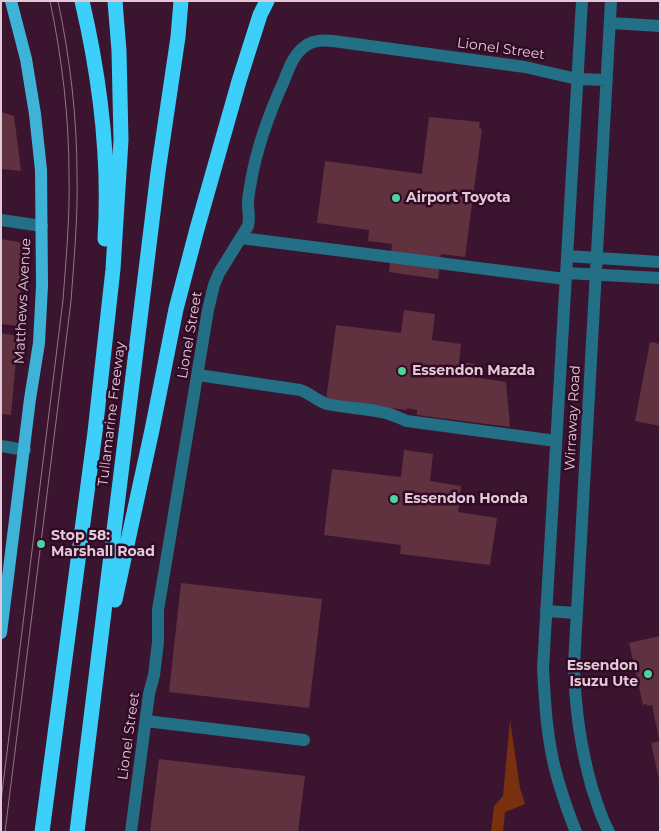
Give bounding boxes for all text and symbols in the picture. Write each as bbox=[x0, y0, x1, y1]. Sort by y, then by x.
street label: Lionel Street bbox=[456, 35, 546, 63]
place label: Airport Toyota bbox=[406, 190, 511, 206]
marker: Airport Toyota bbox=[390, 192, 402, 204]
street label: Matthews Avenue bbox=[11, 238, 35, 364]
street label: Lionel Street bbox=[174, 290, 206, 380]
street label: Tullamarine Freeway bbox=[95, 341, 129, 487]
place label: Essendon Mazda bbox=[412, 363, 535, 379]
marker: Essendon Mazda bbox=[396, 365, 408, 377]
street label: Wirraway Road bbox=[562, 365, 584, 471]
place label: Essendon Honda bbox=[404, 491, 528, 507]
marker: Essendon Honda bbox=[388, 493, 400, 505]
place label: Stop 58: Marshall Road bbox=[51, 528, 155, 560]
marker: Stop 58: Marshall Road bbox=[35, 538, 47, 550]
place label: Essendon Isuzu Ute bbox=[567, 658, 638, 690]
marker: Essendon Isuzu Ute bbox=[642, 668, 654, 680]
street label: Lionel Street bbox=[115, 691, 143, 781]

